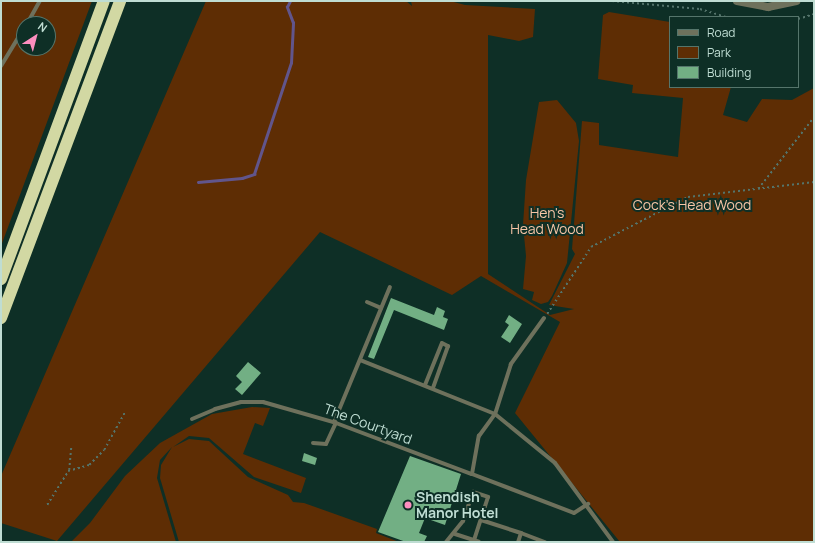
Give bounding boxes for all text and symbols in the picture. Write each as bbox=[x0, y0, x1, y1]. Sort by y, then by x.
north arrow bbox=[16, 16, 56, 56]
legend bbox=[669, 16, 799, 88]
text: N bbox=[35, 18, 50, 35]
text: Road bbox=[707, 24, 735, 41]
text: Park bbox=[707, 44, 731, 61]
text: Building bbox=[707, 64, 751, 81]
park label: Cock's Head Wood bbox=[633, 197, 751, 213]
park label: Hen's Head Wood bbox=[510, 205, 584, 238]
street label: The Courtyard bbox=[322, 400, 414, 448]
place label: Shendish Manor Hotel bbox=[416, 489, 498, 522]
marker: Shendish Manor Hotel bbox=[403, 500, 413, 510]

